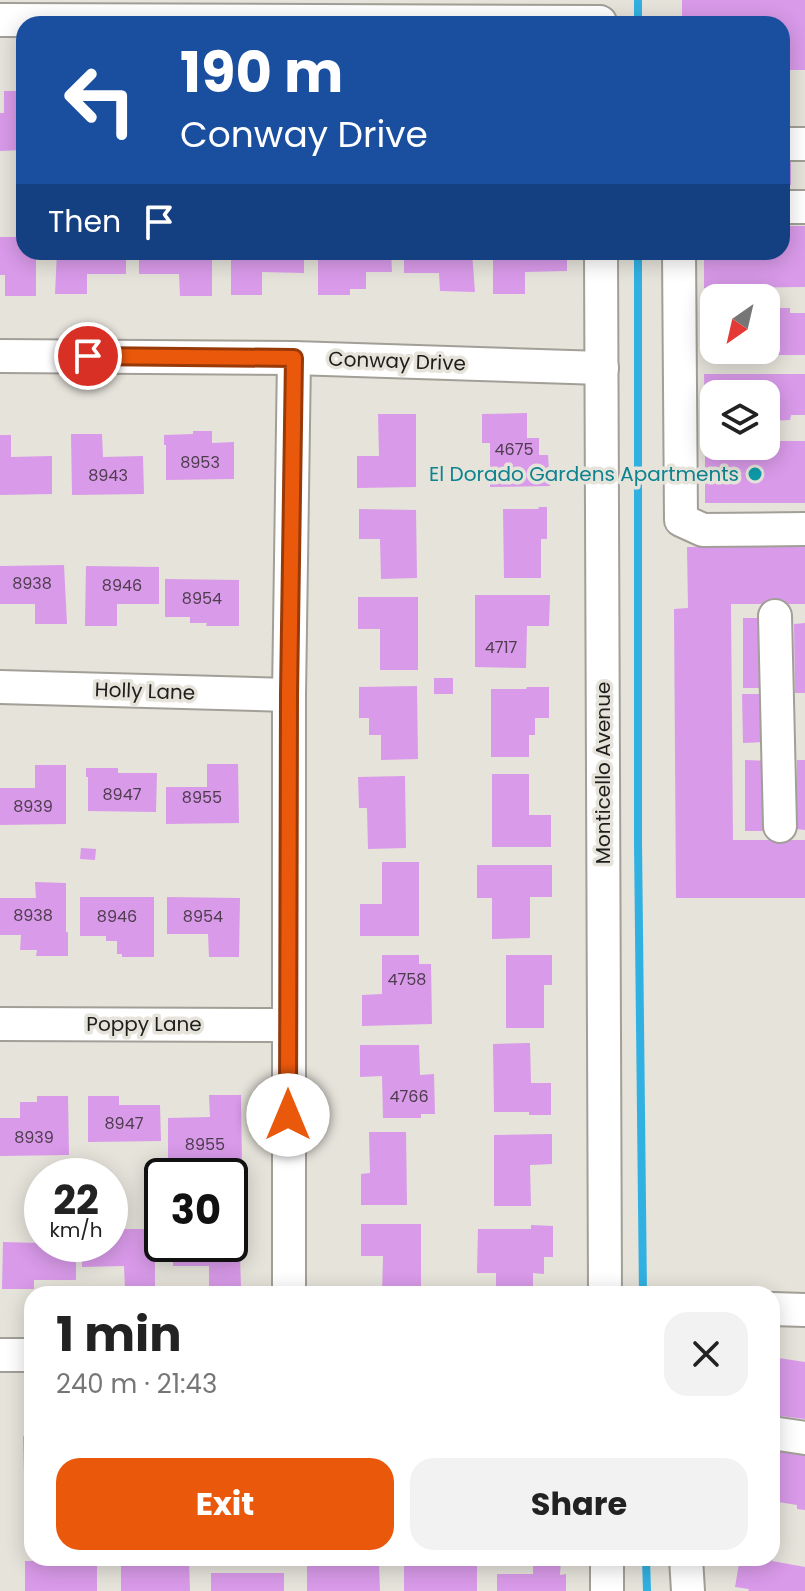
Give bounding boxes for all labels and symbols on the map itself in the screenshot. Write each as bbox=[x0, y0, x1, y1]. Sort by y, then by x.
north arrow bbox=[700, 284, 780, 364]
pin bbox=[54, 322, 122, 390]
street label: Conway Drive bbox=[328, 345, 466, 377]
house number: 4675 bbox=[494, 438, 534, 461]
house number: 8953 bbox=[180, 451, 220, 474]
place label: El Dorado Gardens Apartments bbox=[429, 460, 739, 488]
house number: 8943 bbox=[88, 464, 128, 487]
marker: El Dorado Gardens Apartments bbox=[746, 465, 764, 483]
house number: 8938 bbox=[12, 572, 52, 595]
house number: 8946 bbox=[102, 574, 142, 597]
house number: 8954 bbox=[182, 587, 222, 610]
house number: 4717 bbox=[485, 636, 518, 659]
street label: Holly Lane bbox=[94, 675, 196, 707]
street label: Monticello Avenue bbox=[589, 682, 617, 864]
house number: 8947 bbox=[103, 783, 142, 806]
house number: 8955 bbox=[182, 786, 222, 809]
house number: 8939 bbox=[13, 795, 53, 818]
house number: 8938 bbox=[13, 904, 53, 927]
house number: 8946 bbox=[97, 905, 137, 928]
house number: 8954 bbox=[183, 905, 223, 928]
house number: 4758 bbox=[388, 968, 426, 991]
street label: Poppy Lane bbox=[86, 1010, 202, 1038]
position arrow bbox=[246, 1073, 330, 1157]
house number: 4766 bbox=[389, 1085, 429, 1108]
house number: 8947 bbox=[105, 1112, 144, 1135]
house number: 8939 bbox=[14, 1126, 54, 1149]
house number: 8955 bbox=[185, 1133, 225, 1156]
speed limit sign: 30 bbox=[144, 1158, 248, 1262]

